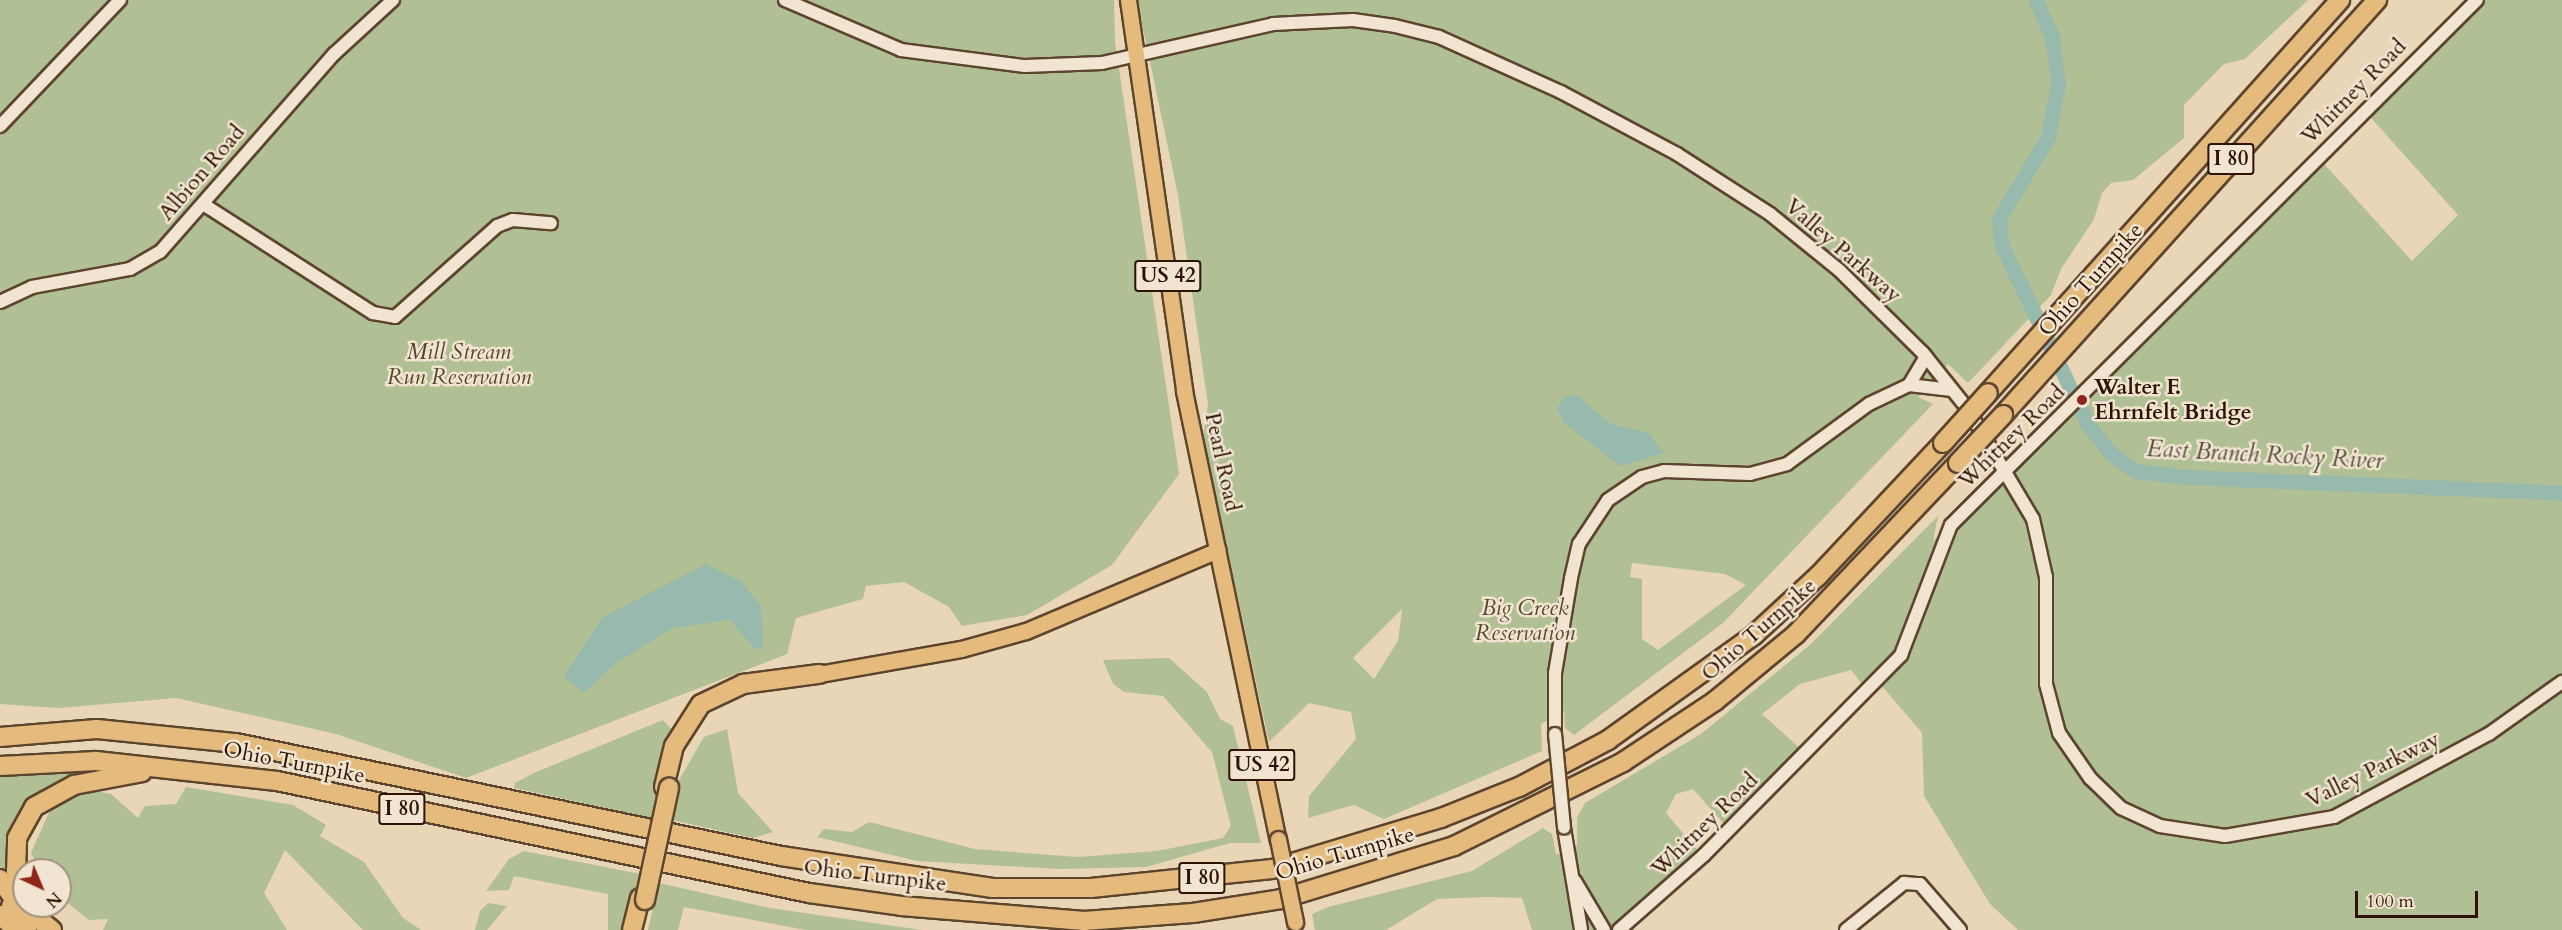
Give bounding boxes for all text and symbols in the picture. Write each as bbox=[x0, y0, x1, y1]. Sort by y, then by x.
street label: Whitney Road bbox=[2296, 34, 2412, 150]
street label: Albion Road bbox=[153, 120, 251, 226]
road number: I 80 bbox=[2207, 141, 2255, 177]
street label: Valley Parkway bbox=[1779, 193, 1907, 309]
street label: Ohio Turnpike bbox=[2033, 218, 2149, 342]
road number: US 42 bbox=[1134, 258, 1202, 294]
park label: Mill Stream Run Reservation bbox=[387, 339, 531, 390]
place label: Walter F. Ehrnfelt Bridge bbox=[2094, 374, 2252, 426]
street label: Whitney Road bbox=[1953, 380, 2071, 494]
marker: Walter F. Ehrnfelt Bridge bbox=[2075, 393, 2089, 407]
street label: Pearl Road bbox=[1199, 410, 1245, 514]
water label: East Branch Rocky River bbox=[2146, 434, 2384, 476]
street label: Ohio Turnpike bbox=[1696, 573, 1822, 687]
park label: Big Creek Reservation bbox=[1475, 595, 1575, 646]
street label: Valley Parkway bbox=[2302, 726, 2444, 814]
street label: Ohio Turnpike bbox=[221, 736, 367, 790]
road number: US 42 bbox=[1228, 747, 1296, 783]
street label: Whitney Road bbox=[1646, 768, 1764, 882]
road number: I 80 bbox=[378, 791, 426, 827]
street label: Ohio Turnpike bbox=[1272, 822, 1418, 886]
street label: Ohio Turnpike bbox=[802, 854, 948, 898]
north arrow bbox=[12, 858, 72, 918]
road number: I 80 bbox=[1178, 860, 1226, 896]
scale bar bbox=[2358, 879, 2481, 917]
text: N bbox=[40, 887, 66, 912]
text: 100 m bbox=[2366, 889, 2414, 914]

